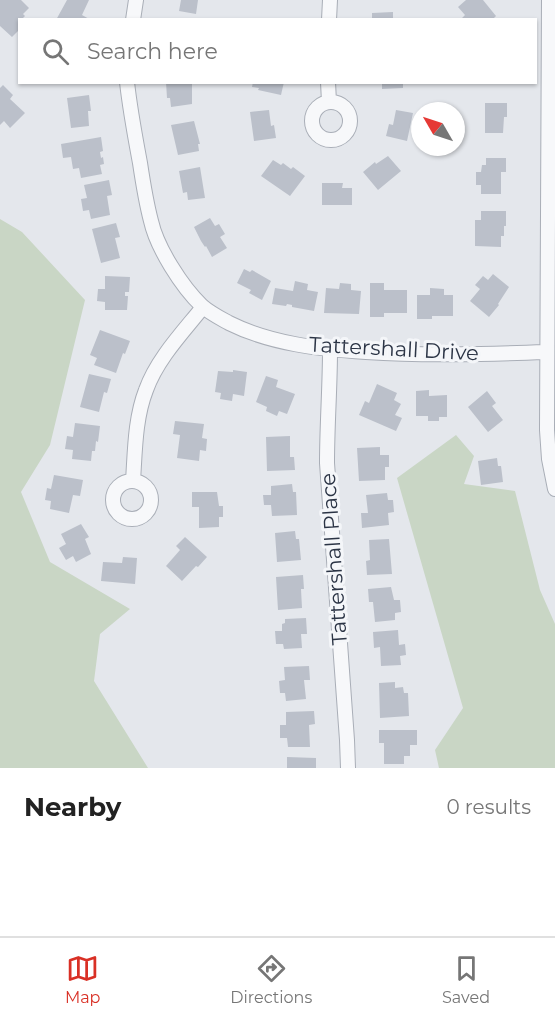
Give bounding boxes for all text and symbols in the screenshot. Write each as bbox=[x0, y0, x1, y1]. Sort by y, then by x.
search box bbox=[18, 18, 537, 84]
icon: search bbox=[39, 35, 72, 68]
text: Search here bbox=[87, 38, 218, 65]
north arrow bbox=[411, 102, 465, 156]
street label: Tattershall Drive bbox=[309, 332, 480, 365]
street label: Tattershall Place bbox=[315, 472, 352, 646]
text: Nearby bbox=[24, 791, 121, 823]
text: 0 results bbox=[446, 795, 531, 819]
tab: Map bbox=[65, 952, 100, 1007]
tab: Directions bbox=[230, 952, 312, 1007]
tab: Saved bbox=[442, 952, 490, 1007]

